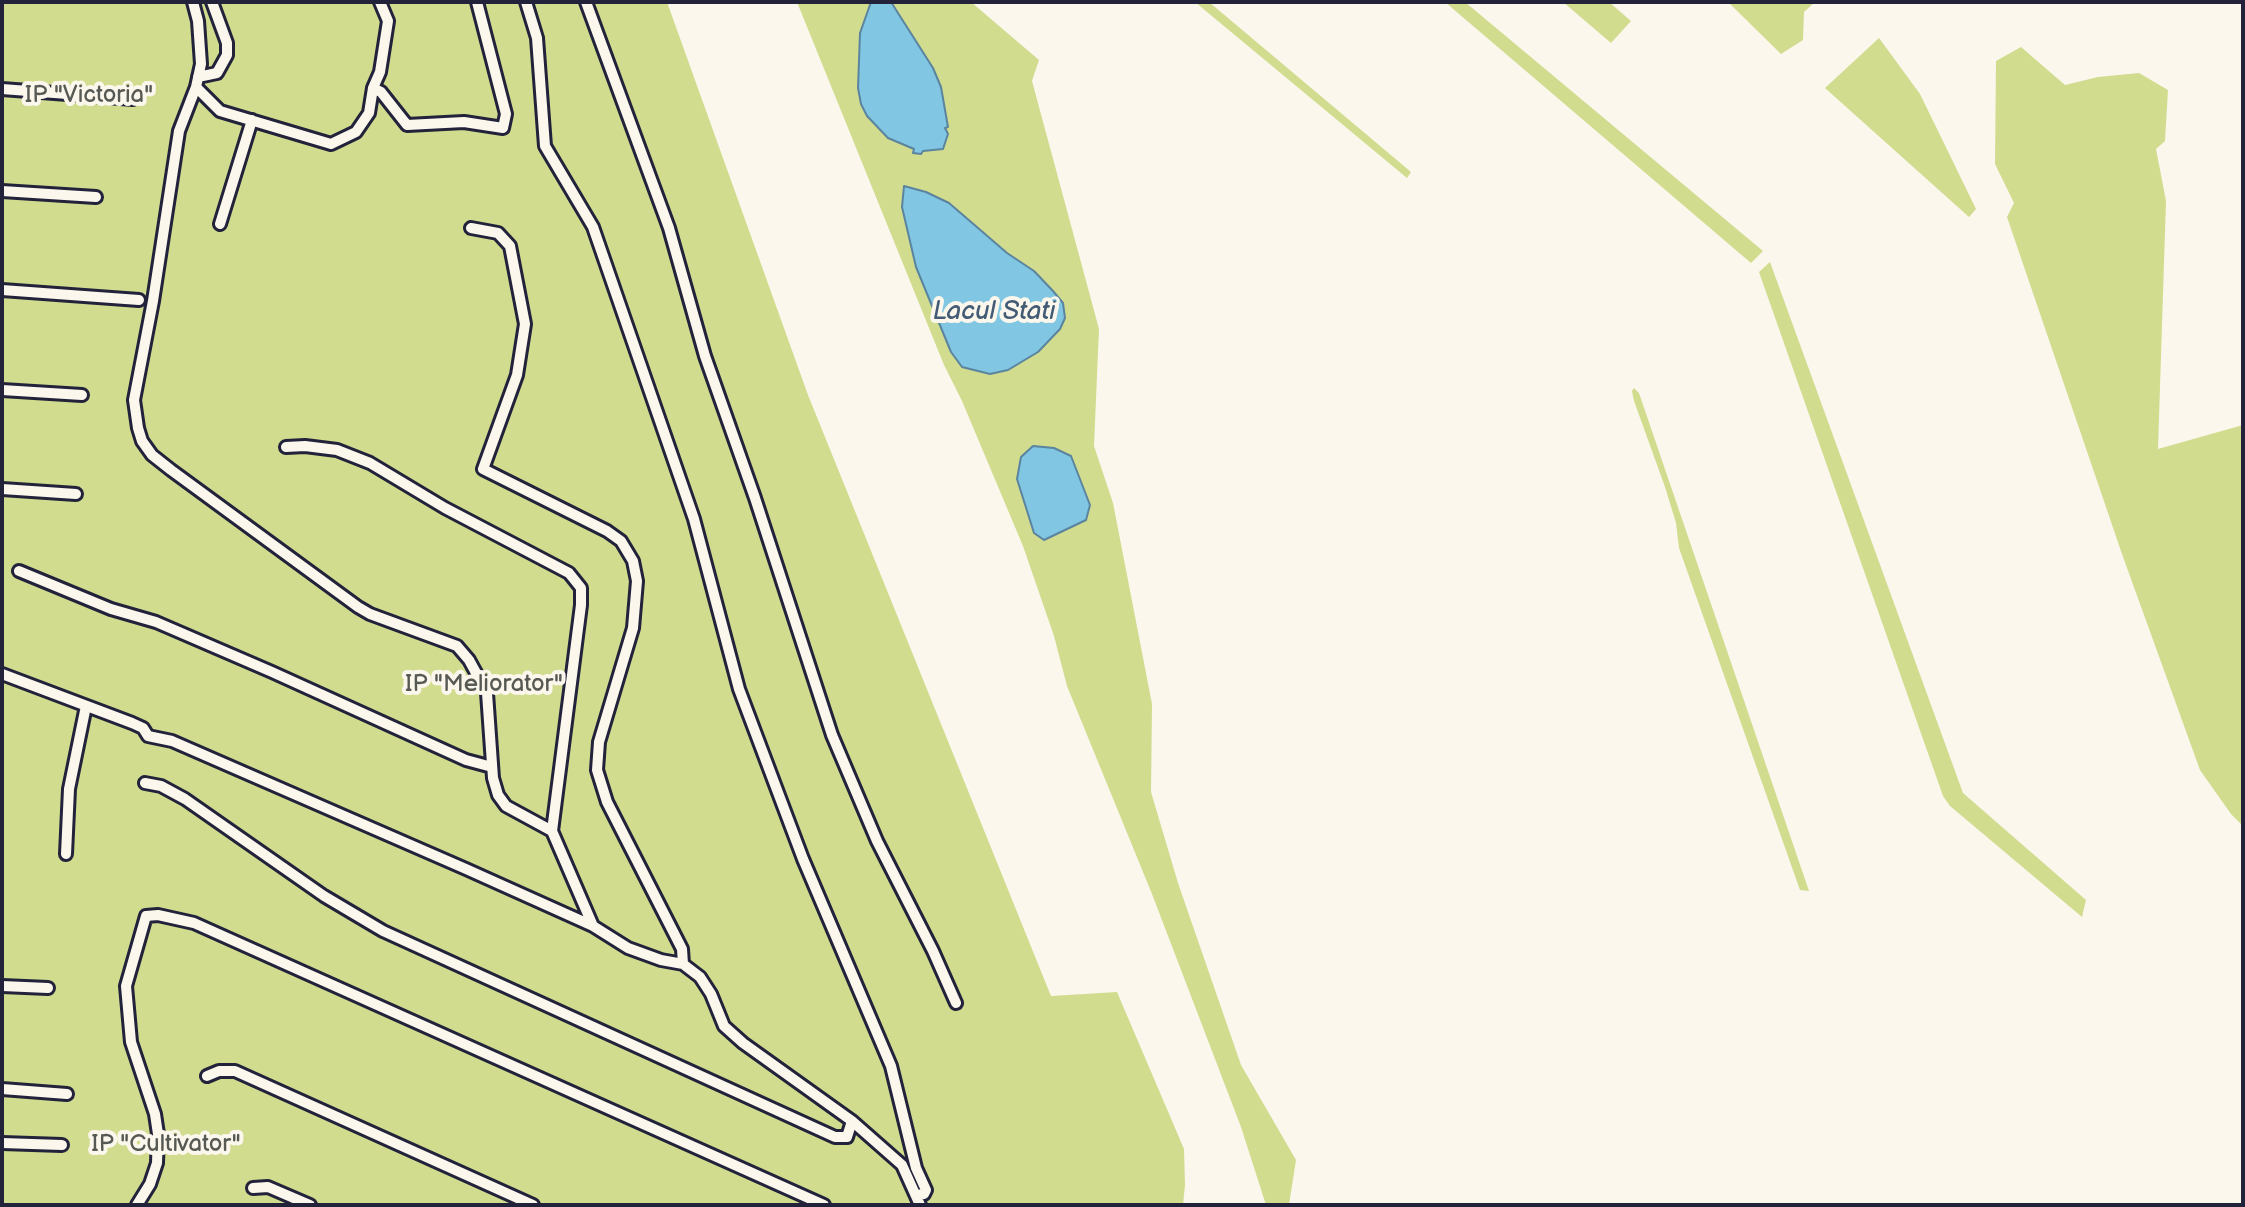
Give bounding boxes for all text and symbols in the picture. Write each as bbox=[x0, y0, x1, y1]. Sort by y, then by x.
park label: IP "Victoria" bbox=[25, 82, 153, 110]
water label: Lacul Stati bbox=[933, 296, 1055, 328]
park label: IP "Meliorator" bbox=[405, 671, 563, 699]
park label: IP "Cultivator" bbox=[91, 1131, 241, 1159]

